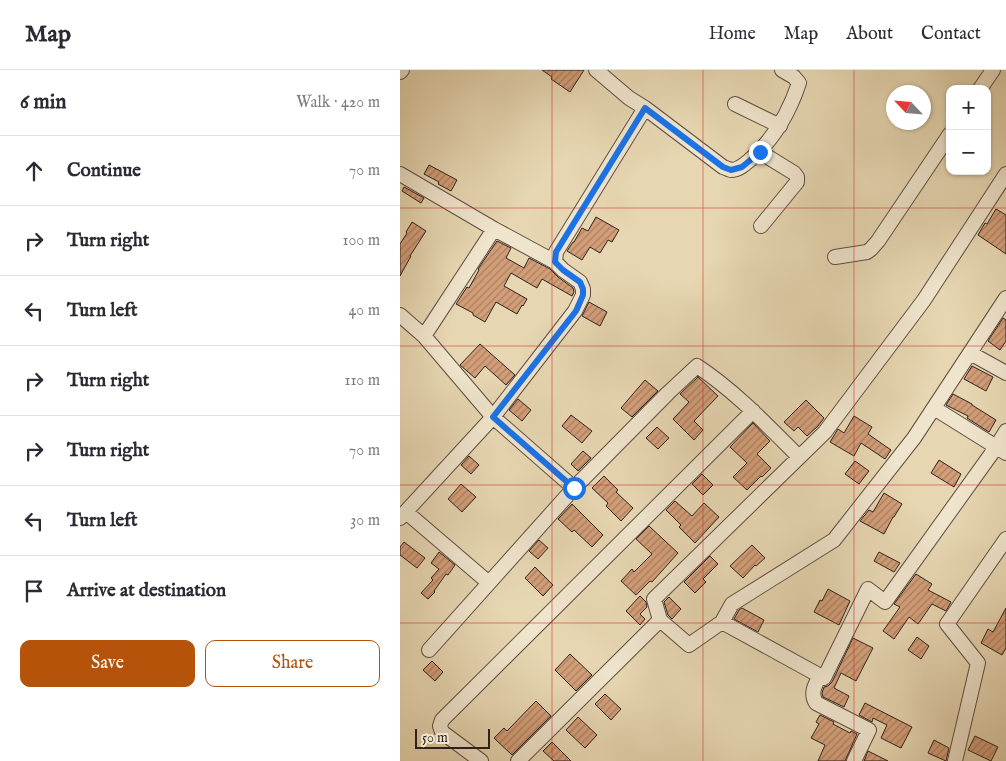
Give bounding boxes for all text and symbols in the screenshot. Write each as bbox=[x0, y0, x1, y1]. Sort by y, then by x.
text: Map bbox=[25, 19, 71, 50]
text: Home bbox=[709, 23, 756, 46]
text: Map bbox=[784, 23, 818, 46]
text: About bbox=[846, 23, 893, 46]
text: Contact bbox=[921, 23, 981, 46]
north arrow bbox=[886, 85, 931, 130]
map controls bbox=[946, 85, 991, 175]
button: + bbox=[946, 85, 991, 130]
text: 6 min bbox=[20, 89, 66, 116]
text: Walk · 420 m bbox=[296, 93, 380, 113]
button: − bbox=[946, 130, 991, 175]
route end bbox=[749, 141, 772, 164]
icon: ahead bbox=[20, 157, 48, 185]
text: Continue bbox=[67, 159, 141, 183]
text: 70 m bbox=[349, 161, 380, 181]
icon: right bbox=[20, 227, 48, 255]
text: Turn right bbox=[67, 229, 149, 253]
text: 100 m bbox=[343, 231, 380, 251]
icon: left bbox=[20, 297, 48, 325]
text: Turn left bbox=[67, 299, 138, 323]
text: 40 m bbox=[348, 301, 380, 321]
icon: right bbox=[20, 367, 48, 395]
text: Turn right bbox=[67, 369, 149, 393]
text: 110 m bbox=[344, 371, 380, 391]
icon: right bbox=[20, 437, 48, 465]
text: Turn right bbox=[67, 439, 149, 463]
text: 70 m bbox=[349, 441, 380, 461]
route start bbox=[563, 477, 586, 500]
icon: left bbox=[20, 507, 48, 535]
text: Turn left bbox=[67, 509, 138, 533]
text: 30 m bbox=[350, 511, 380, 531]
icon: arrive bbox=[20, 577, 48, 605]
text: Arrive at destination bbox=[67, 579, 226, 603]
button: Save bbox=[20, 640, 195, 687]
button: Share bbox=[205, 640, 380, 687]
scale bar bbox=[415, 726, 490, 749]
text: 50 m bbox=[422, 729, 448, 747]

